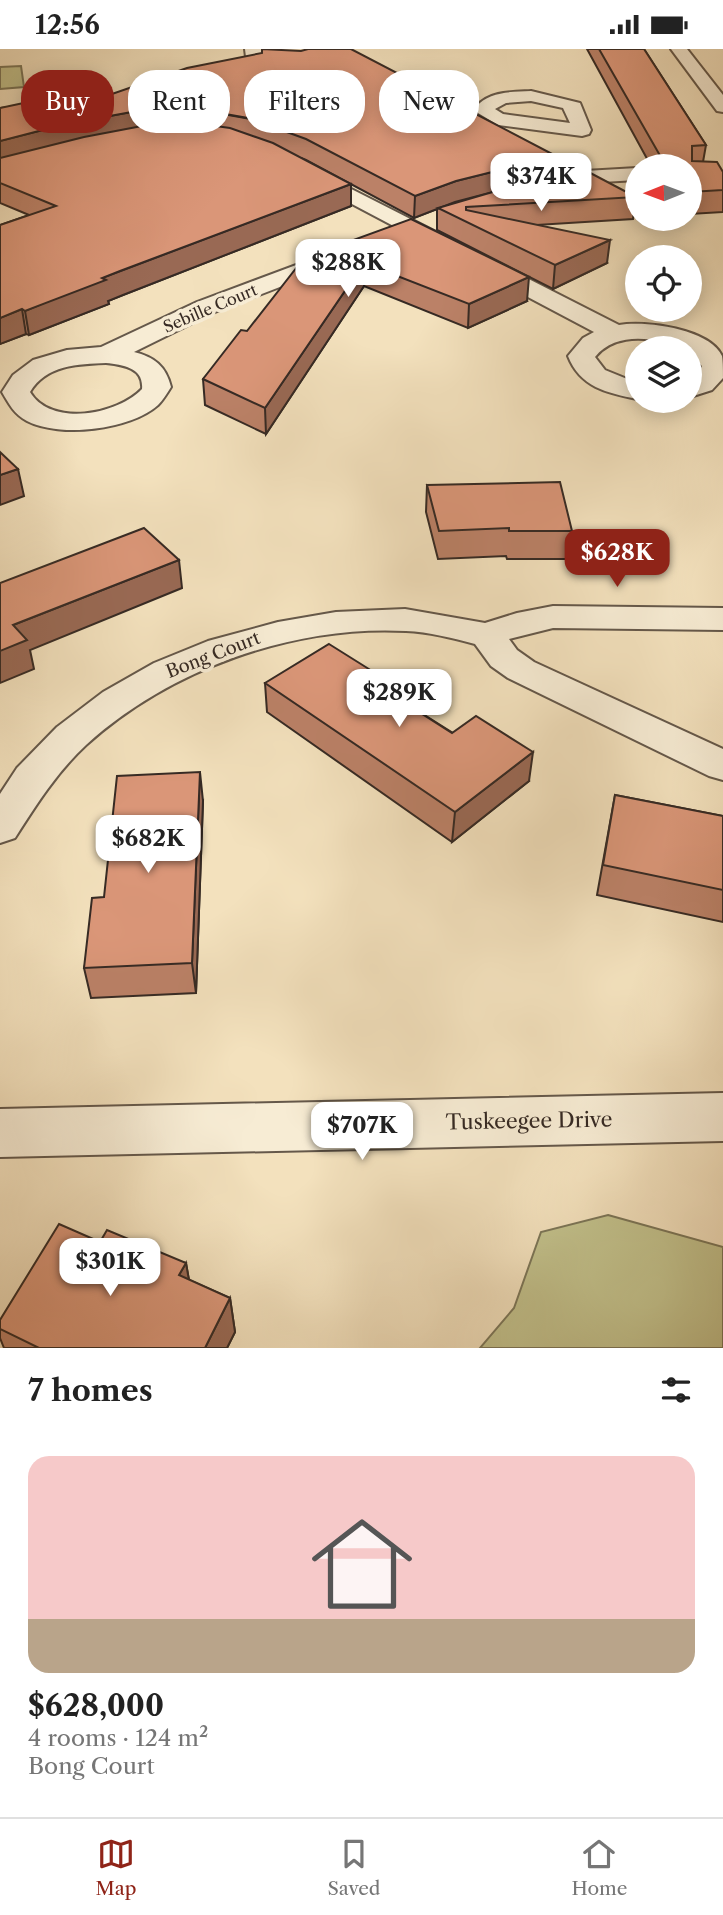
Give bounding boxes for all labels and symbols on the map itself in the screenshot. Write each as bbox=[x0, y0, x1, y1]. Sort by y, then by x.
pin: $374K bbox=[492, 153, 590, 213]
north arrow bbox=[625, 154, 702, 231]
pin: $288K bbox=[299, 239, 397, 299]
street label: Sebille Court bbox=[160, 279, 260, 337]
pin: $628K bbox=[568, 529, 666, 589]
street label: Bong Court bbox=[163, 627, 264, 683]
pin: $289K bbox=[350, 669, 448, 729]
pin: $682K bbox=[99, 815, 197, 875]
pin: $707K bbox=[313, 1103, 411, 1162]
street label: Tuskeegee Drive bbox=[445, 1107, 612, 1134]
pin: $301K bbox=[61, 1239, 159, 1298]

